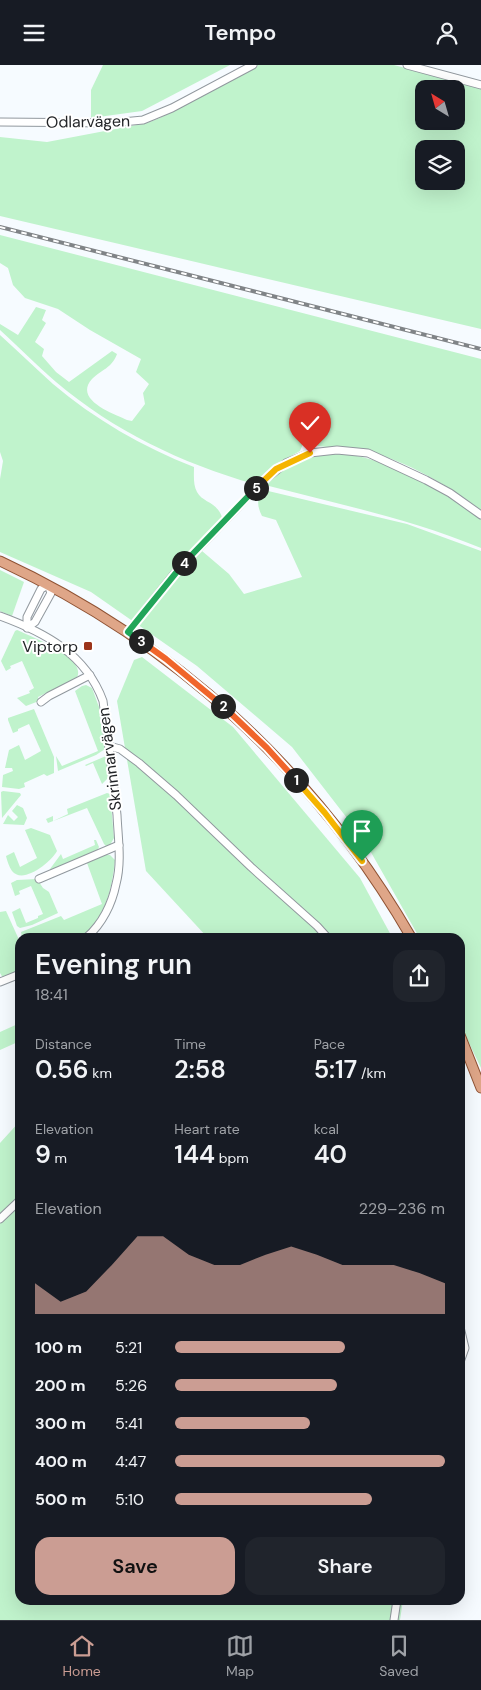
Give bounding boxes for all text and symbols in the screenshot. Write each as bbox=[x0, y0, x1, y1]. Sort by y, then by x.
text: Tempo bbox=[205, 18, 276, 47]
icon: menu bbox=[20, 19, 48, 47]
icon: person bbox=[433, 19, 461, 47]
north arrow bbox=[415, 80, 465, 130]
map controls bbox=[415, 80, 465, 190]
street label: Odlarvägen bbox=[46, 110, 130, 133]
button: layers bbox=[415, 140, 465, 190]
pin bbox=[289, 402, 331, 453]
icon: check bbox=[296, 409, 324, 437]
pin: 5 bbox=[244, 475, 268, 501]
text: 5 bbox=[252, 479, 261, 497]
pin: 4 bbox=[172, 551, 196, 575]
text: 4 bbox=[180, 554, 189, 572]
pin: 3 bbox=[128, 629, 154, 653]
text: 3 bbox=[137, 632, 146, 650]
place label: Viptorp bbox=[22, 636, 78, 657]
marker: Viptorp bbox=[82, 640, 94, 652]
pin: 2 bbox=[210, 693, 236, 719]
text: 2 bbox=[219, 697, 228, 715]
street label: Skrinnarvägen bbox=[93, 706, 126, 812]
pin: 1 bbox=[284, 767, 308, 793]
text: 1 bbox=[294, 771, 299, 789]
pin bbox=[341, 810, 383, 861]
icon: arrive bbox=[348, 817, 376, 845]
text: Evening run bbox=[35, 946, 192, 983]
button: share bbox=[393, 950, 445, 1002]
text: 18:41 bbox=[35, 984, 68, 1005]
text: Distance bbox=[35, 1035, 92, 1053]
text: Time bbox=[174, 1035, 206, 1053]
text: Pace bbox=[314, 1035, 345, 1053]
text: 0.56 bbox=[35, 1053, 89, 1086]
text: 2:58 bbox=[174, 1053, 226, 1086]
text: 5:17 bbox=[314, 1053, 357, 1086]
text: km bbox=[89, 1064, 112, 1082]
text: /km bbox=[357, 1064, 386, 1082]
text: Elevation bbox=[35, 1120, 93, 1138]
text: Heart rate bbox=[174, 1120, 240, 1138]
text: kcal bbox=[314, 1120, 339, 1138]
text: 9 bbox=[35, 1138, 51, 1171]
text: 144 bbox=[174, 1138, 215, 1171]
text: 40 bbox=[314, 1138, 347, 1171]
text: m bbox=[51, 1149, 67, 1167]
text: bpm bbox=[215, 1149, 249, 1167]
text: Elevation bbox=[35, 1198, 102, 1219]
text: 229–236 m bbox=[359, 1198, 445, 1219]
text: 100 m bbox=[35, 1337, 82, 1358]
text: 5:21 bbox=[115, 1337, 142, 1358]
text: 200 m bbox=[35, 1375, 86, 1396]
text: 5:26 bbox=[115, 1375, 147, 1396]
text: 300 m bbox=[35, 1413, 86, 1434]
text: 5:41 bbox=[115, 1413, 143, 1434]
text: 400 m bbox=[35, 1451, 87, 1472]
text: 4:47 bbox=[115, 1451, 146, 1472]
text: 500 m bbox=[35, 1489, 86, 1510]
text: 5:10 bbox=[115, 1489, 144, 1510]
button: Save bbox=[35, 1537, 235, 1595]
button: Share bbox=[245, 1537, 445, 1595]
tab: Home bbox=[63, 1632, 101, 1680]
tab: Map bbox=[226, 1632, 254, 1680]
tab: Saved bbox=[379, 1632, 418, 1680]

